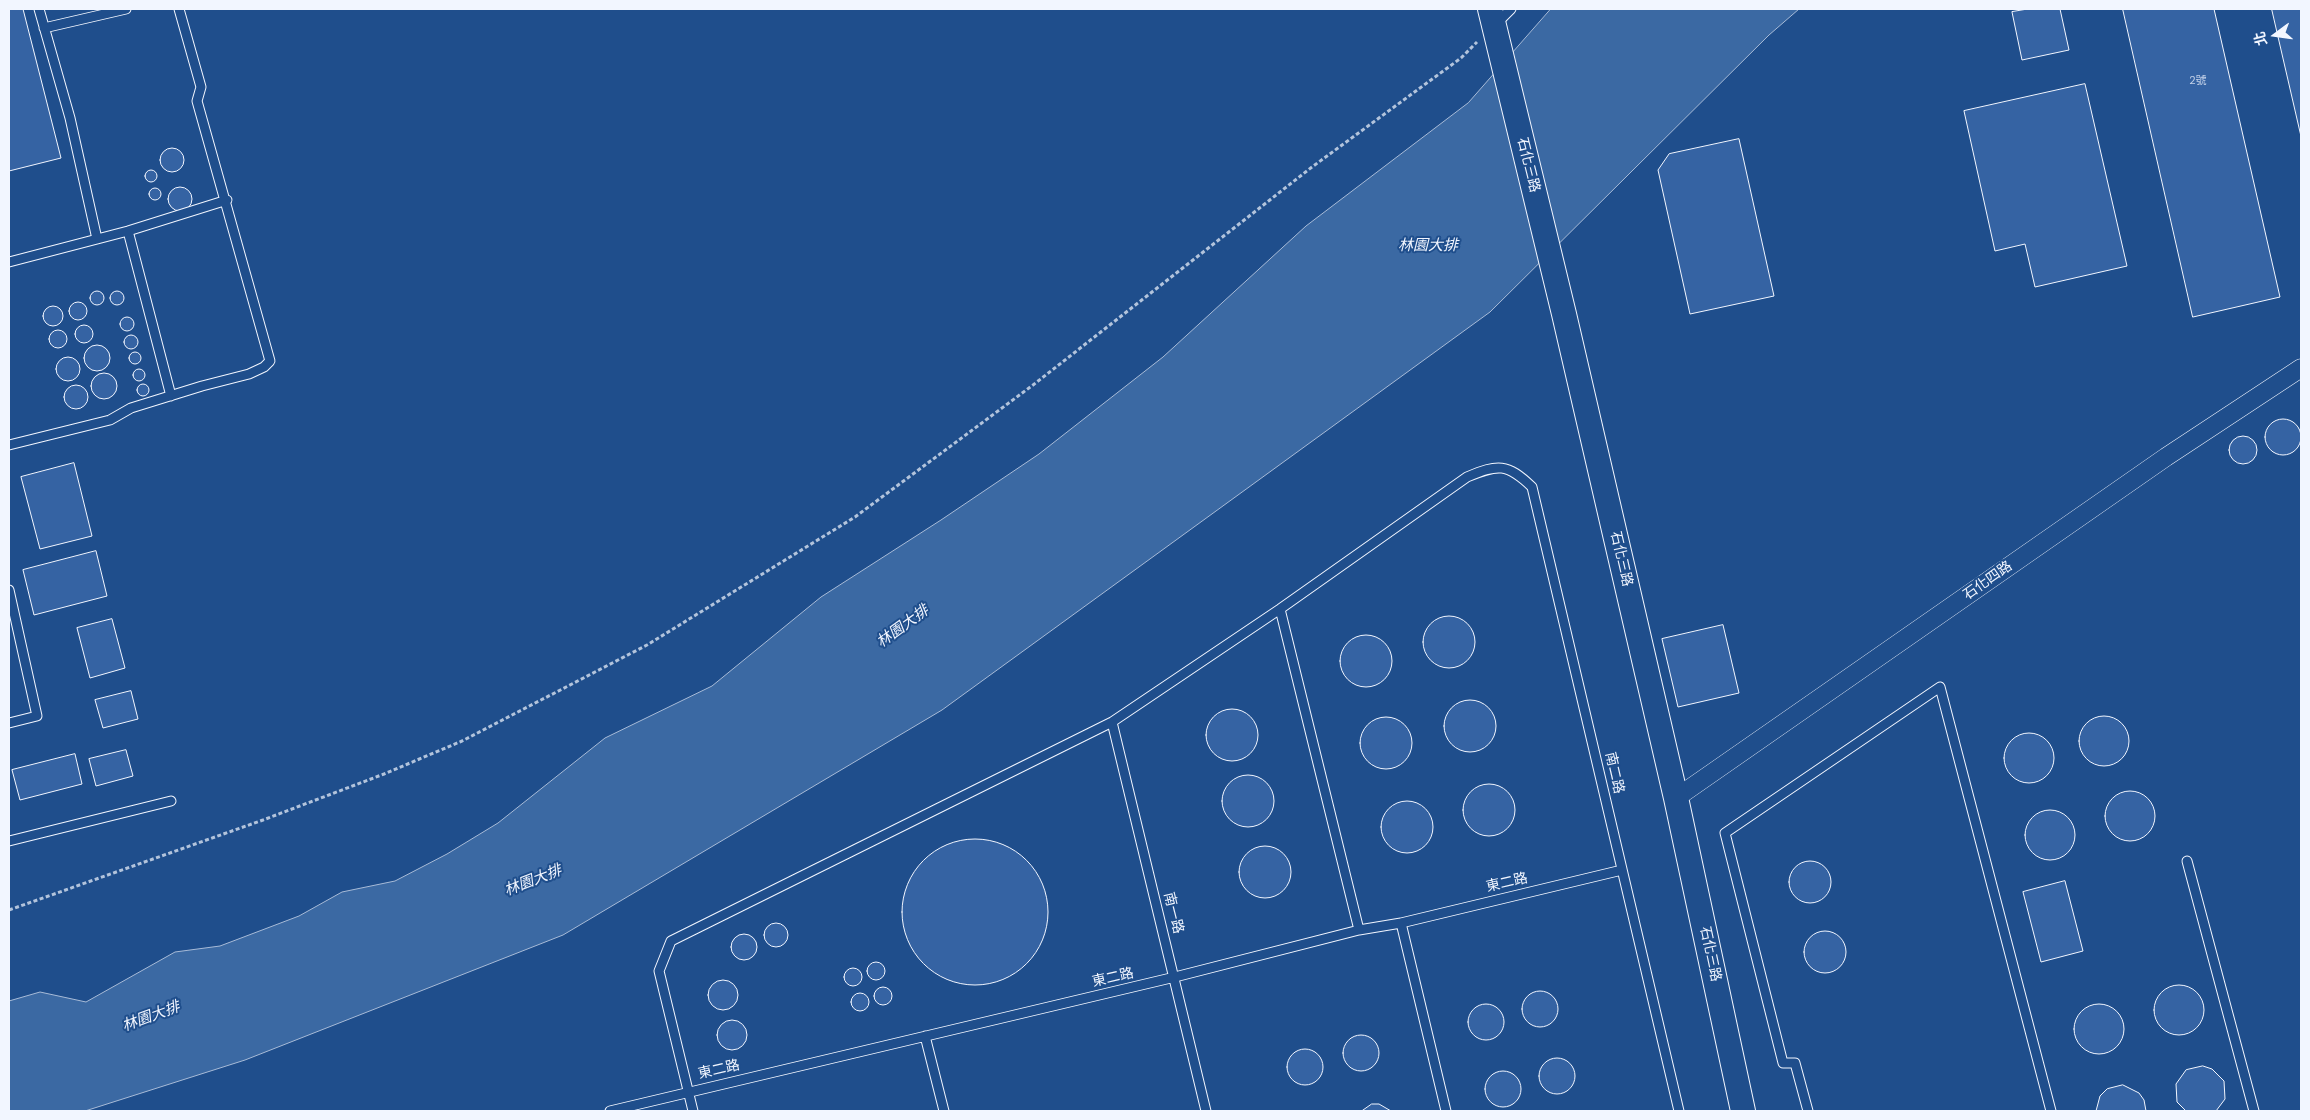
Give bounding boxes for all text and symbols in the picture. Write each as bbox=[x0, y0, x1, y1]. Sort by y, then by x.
north arrow bbox=[2250, 10, 2300, 60]
text: 北 bbox=[2250, 30, 2271, 48]
house number: 2號 bbox=[2189, 74, 2207, 88]
street label: 石化三路 bbox=[1513, 136, 1543, 194]
water label: 林園大排 bbox=[1398, 237, 1458, 255]
street label: 石化三路 bbox=[1607, 530, 1635, 588]
street label: 石化四路 bbox=[1960, 558, 2016, 604]
water label: 林園大排 bbox=[873, 602, 933, 652]
street label: 南二路 bbox=[1601, 751, 1627, 795]
water label: 林園大排 bbox=[502, 862, 564, 900]
street label: 東二路 bbox=[1485, 870, 1529, 896]
street label: 南一路 bbox=[1160, 891, 1186, 935]
street label: 石化三路 bbox=[1696, 925, 1724, 983]
street label: 東二路 bbox=[1091, 965, 1135, 991]
water label: 林園大排 bbox=[120, 998, 182, 1036]
street label: 東二路 bbox=[697, 1057, 741, 1083]

